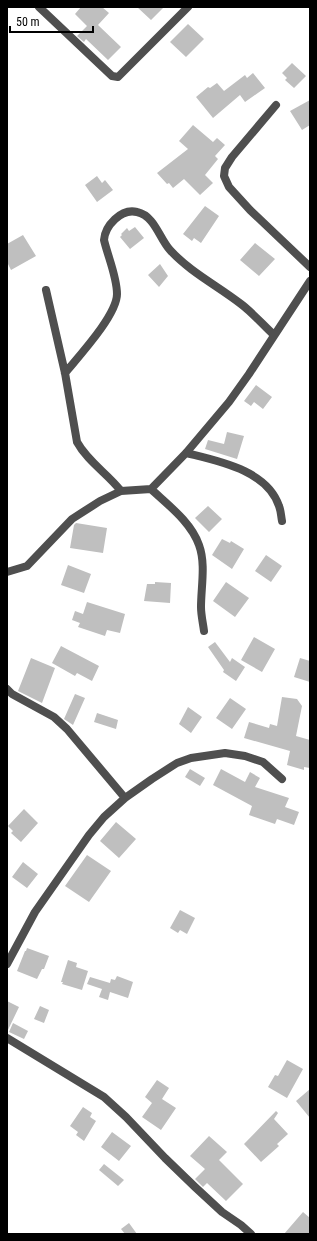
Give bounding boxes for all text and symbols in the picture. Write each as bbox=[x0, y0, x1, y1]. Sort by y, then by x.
scale bar bbox=[10, 8, 93, 34]
text: 50 m bbox=[16, 15, 40, 29]

